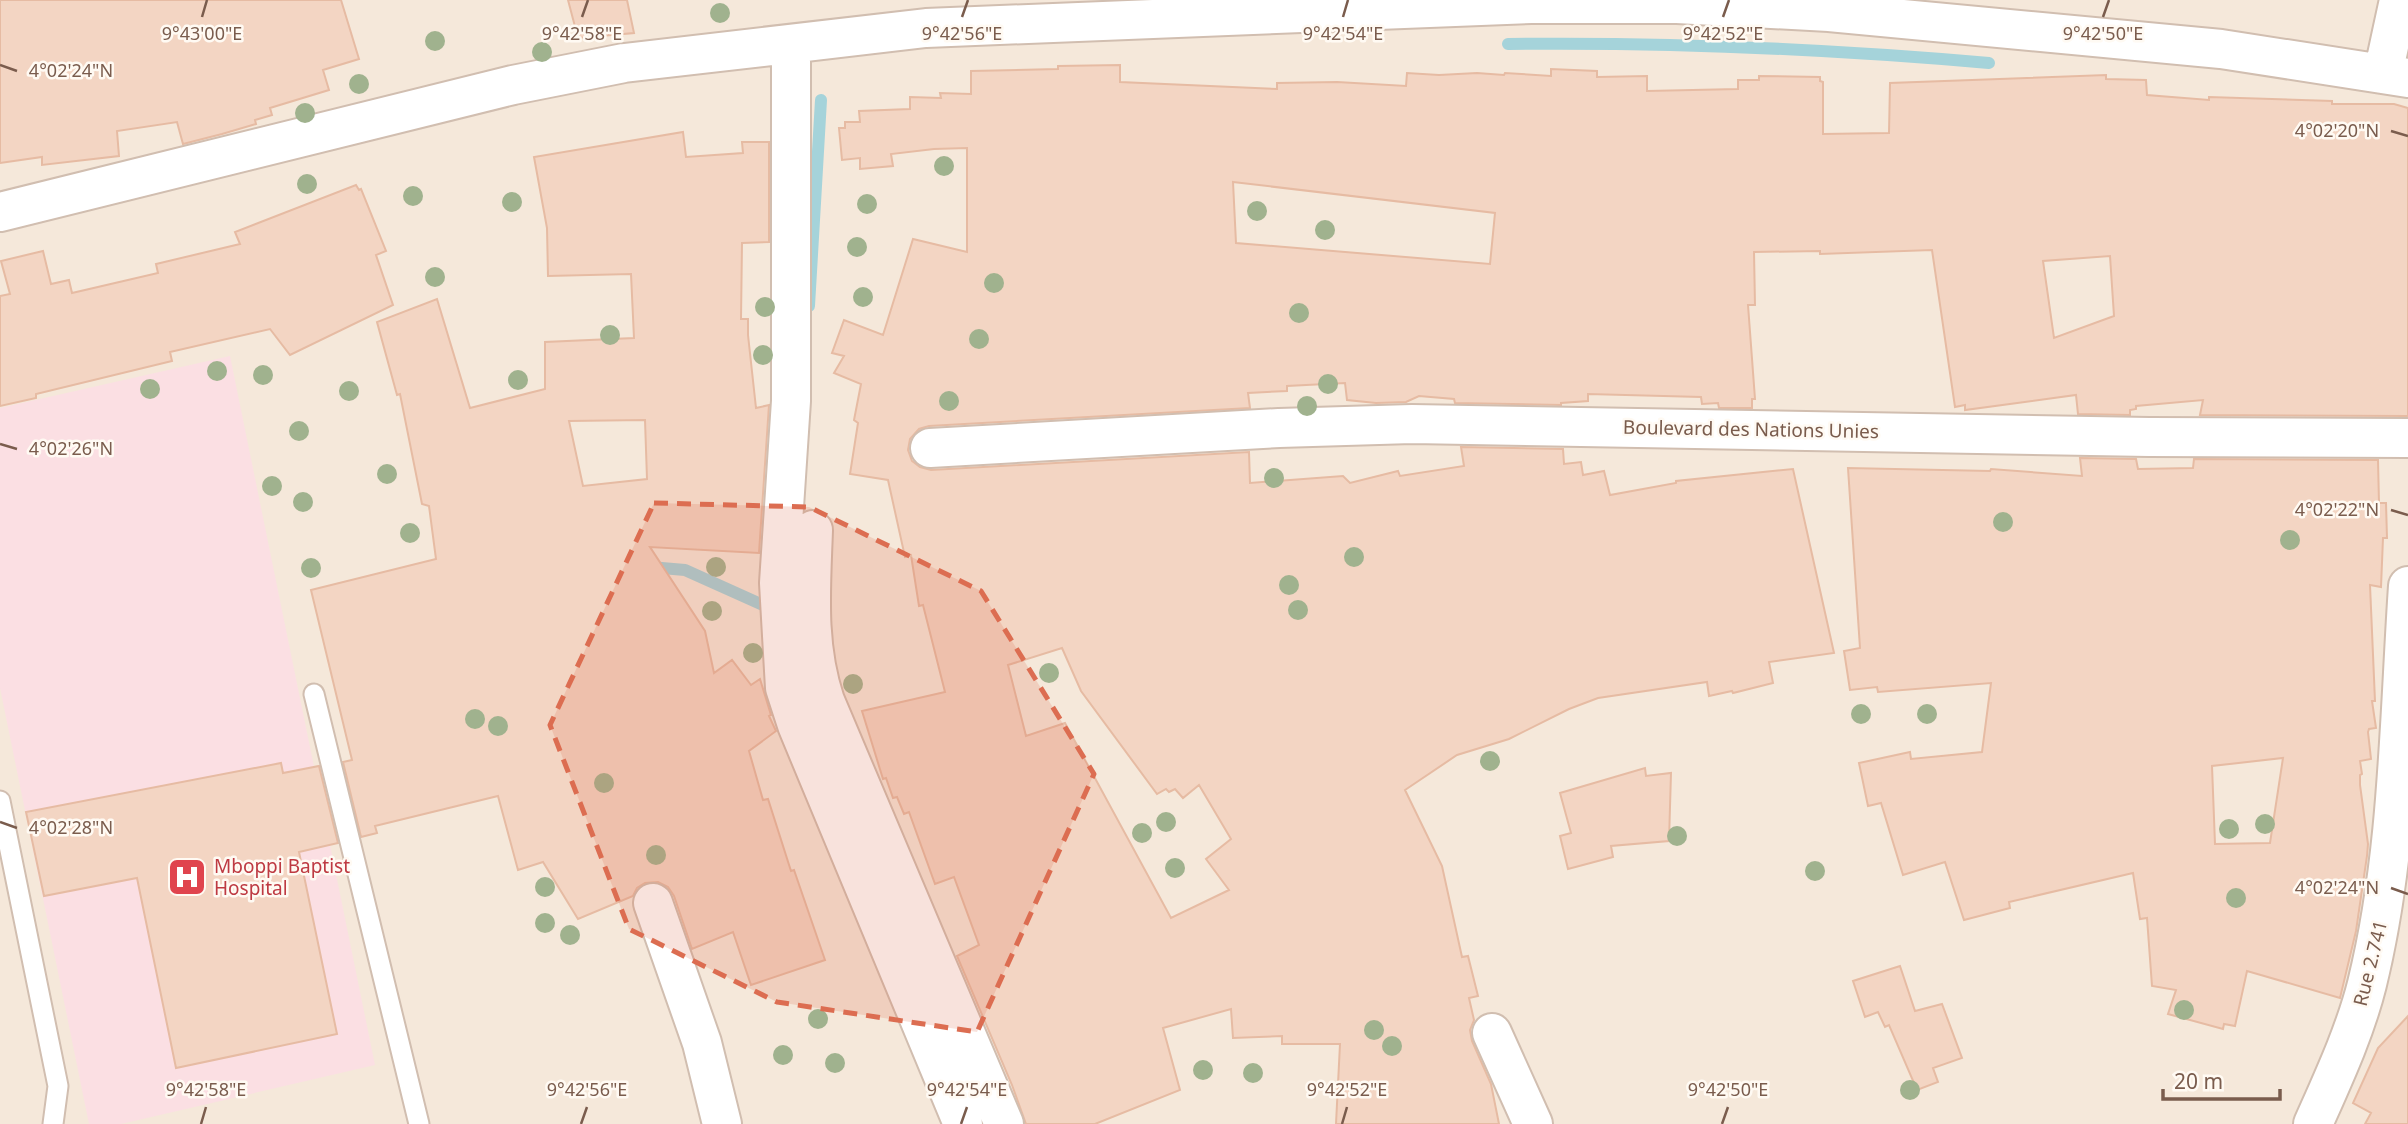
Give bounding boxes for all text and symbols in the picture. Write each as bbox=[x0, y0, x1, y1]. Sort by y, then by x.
text: 9°43'00"E bbox=[162, 21, 242, 45]
text: 9°42'58"E bbox=[542, 21, 622, 45]
text: 9°42'56"E bbox=[922, 21, 1002, 45]
text: 9°42'54"E bbox=[1303, 21, 1383, 45]
text: 9°42'52"E bbox=[1683, 21, 1763, 45]
text: 9°42'50"E bbox=[2063, 21, 2143, 45]
text: 4°02'24"N bbox=[29, 58, 113, 82]
text: 4°02'20"N bbox=[2295, 118, 2379, 142]
street label: Boulevard des Nations Unies bbox=[1623, 414, 1879, 444]
text: 4°02'26"N bbox=[29, 436, 113, 460]
text: 4°02'22"N bbox=[2295, 497, 2379, 521]
text: 4°02'28"N bbox=[29, 815, 113, 839]
place label: Mboppi Baptist Hospital bbox=[214, 853, 350, 901]
hospital icon: Mboppi Baptist Hospital bbox=[166, 856, 208, 898]
text: 4°02'24"N bbox=[2295, 875, 2379, 899]
street label: Rue 2.741 bbox=[2347, 917, 2393, 1009]
scale bar bbox=[2163, 1058, 2280, 1102]
text: 20 m bbox=[2174, 1067, 2223, 1095]
text: 9°42'58"E bbox=[166, 1077, 246, 1101]
text: 9°42'56"E bbox=[547, 1077, 627, 1101]
text: 9°42'54"E bbox=[927, 1077, 1007, 1101]
text: 9°42'52"E bbox=[1307, 1077, 1387, 1101]
text: 9°42'50"E bbox=[1688, 1077, 1768, 1101]

